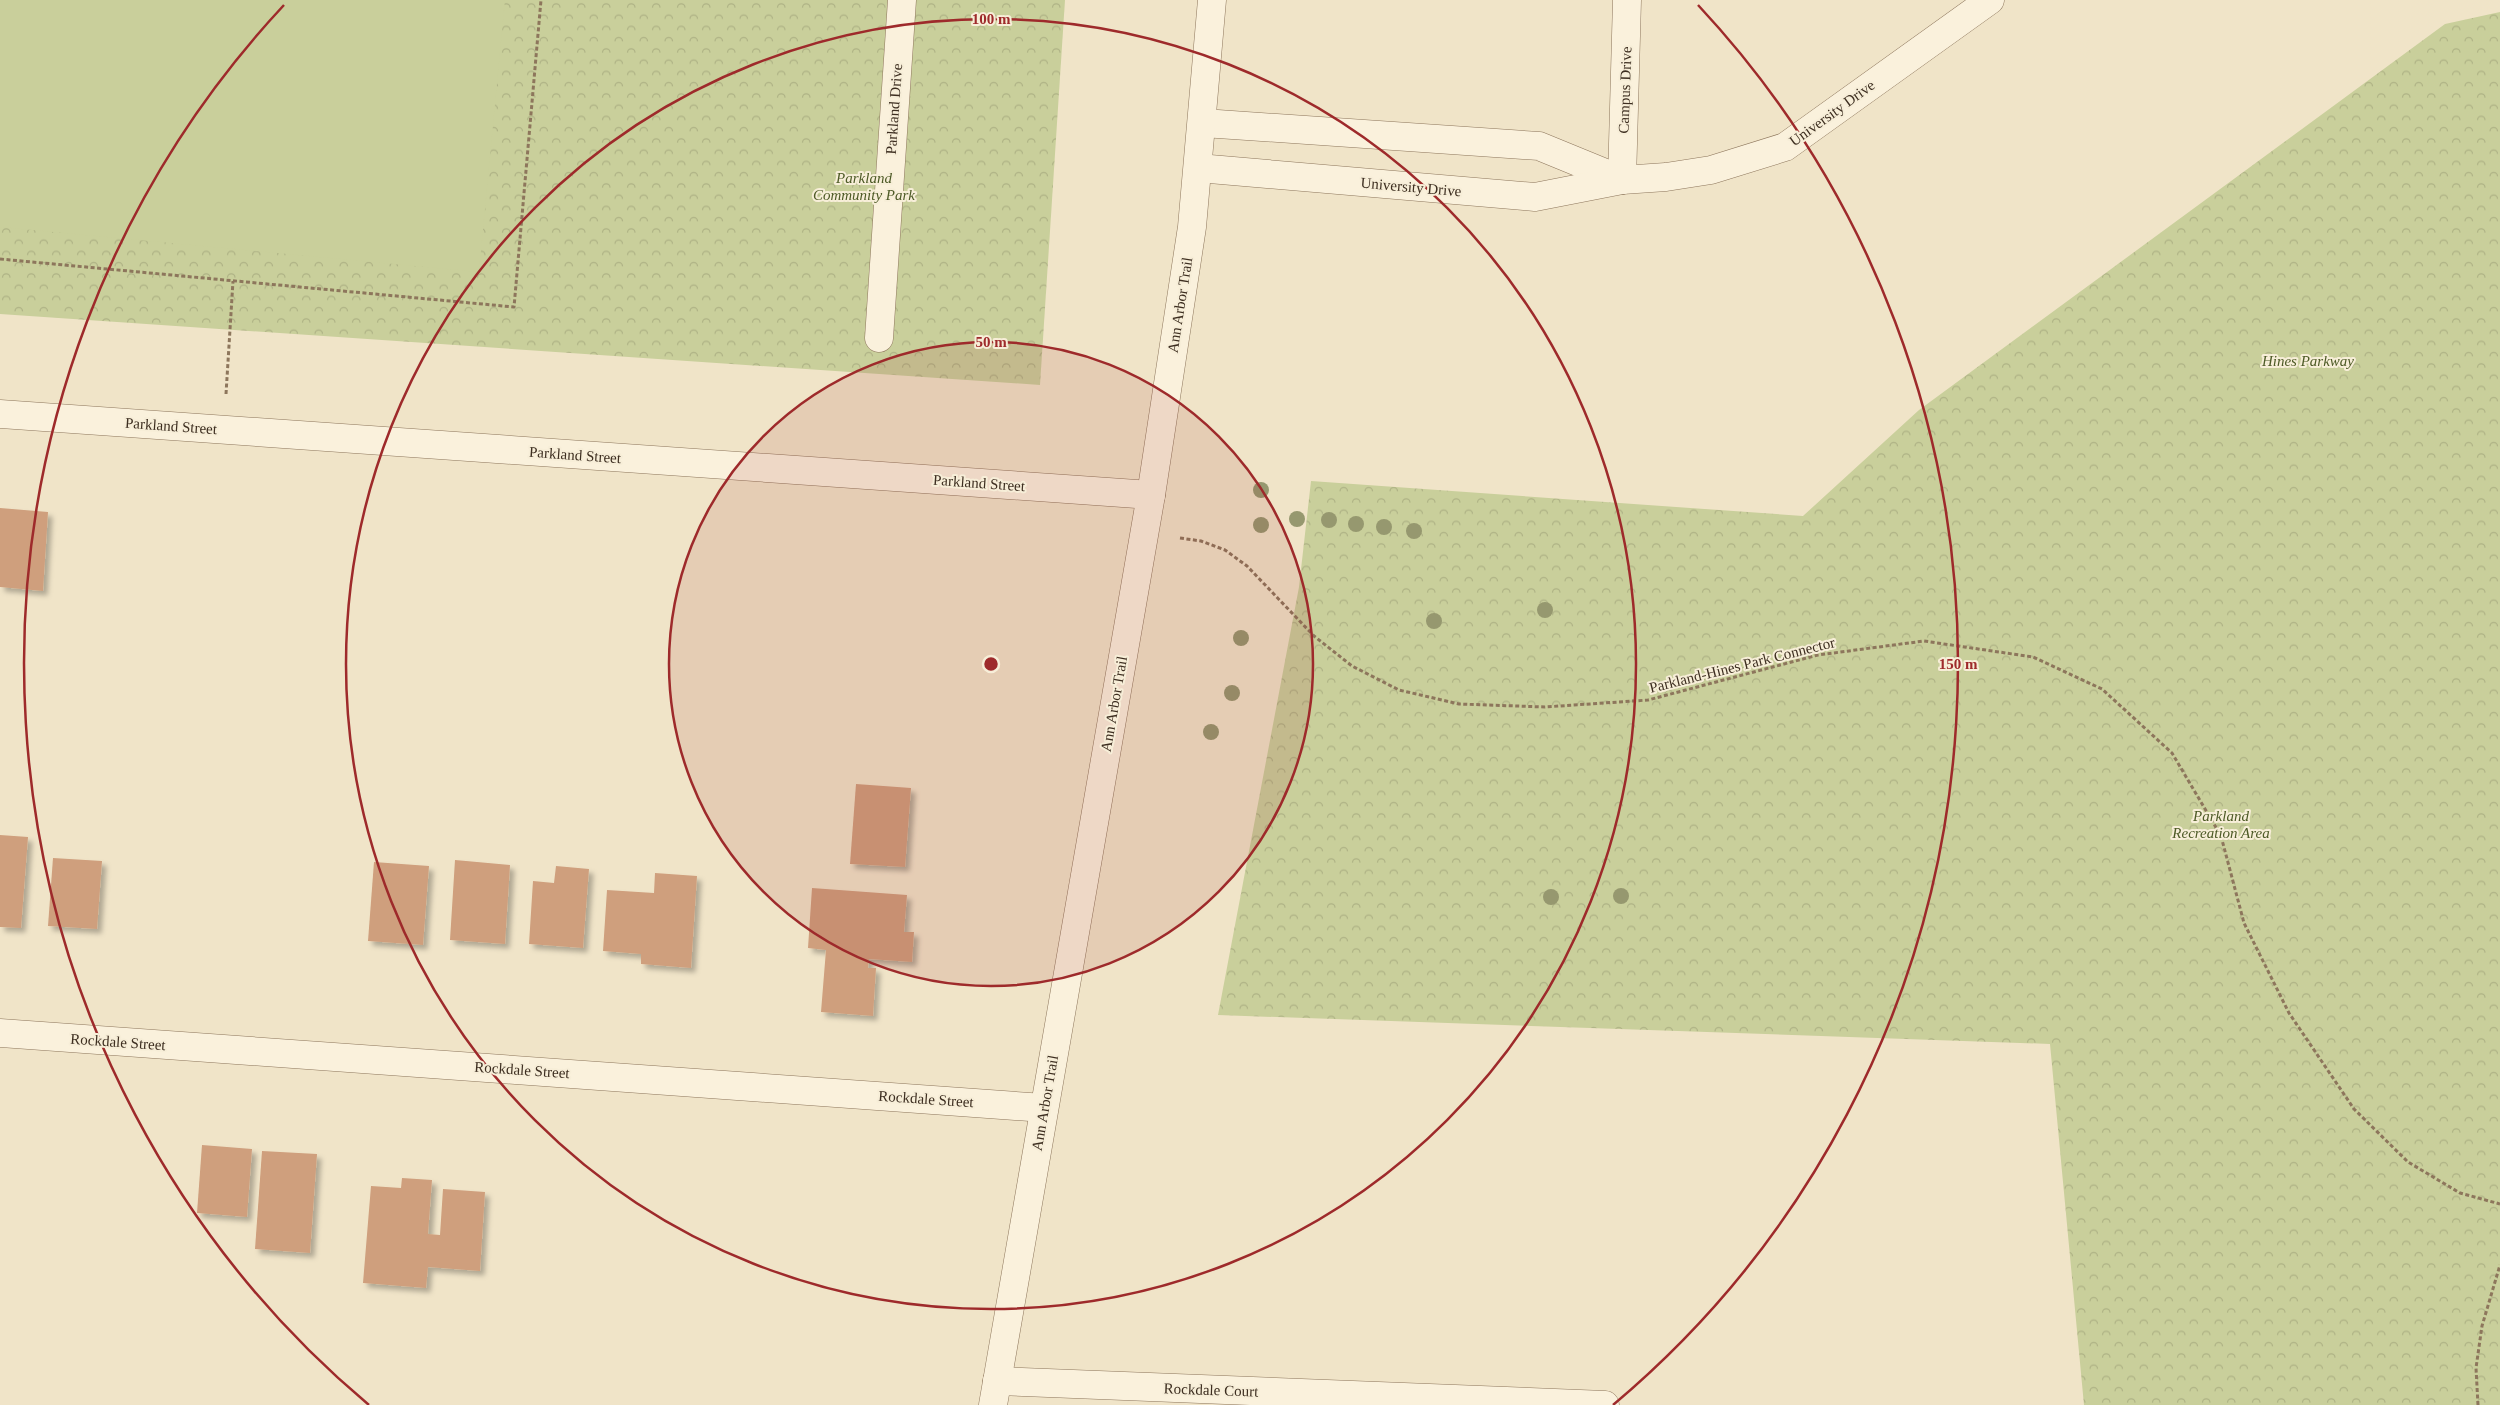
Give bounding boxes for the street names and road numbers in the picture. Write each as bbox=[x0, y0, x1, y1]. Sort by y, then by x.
street label: Campus Drive bbox=[1615, 46, 1635, 134]
street label: Parkland Drive bbox=[883, 63, 905, 155]
street label: University Drive bbox=[1786, 77, 1878, 149]
street label: University Drive bbox=[1360, 175, 1462, 199]
street label: Ann Arbor Trail bbox=[1165, 256, 1195, 354]
street label: Parkland Street bbox=[125, 415, 218, 437]
street label: Parkland Street bbox=[529, 444, 622, 466]
street label: Parkland Street bbox=[933, 472, 1026, 494]
street label: Parkland-Hines Park Connector bbox=[1647, 634, 1837, 696]
street label: Ann Arbor Trail bbox=[1098, 655, 1130, 753]
street label: Rockdale Street bbox=[70, 1031, 167, 1053]
street label: Ann Arbor Trail bbox=[1029, 1054, 1061, 1152]
street label: Rockdale Street bbox=[474, 1059, 571, 1081]
street label: Rockdale Street bbox=[878, 1088, 975, 1110]
street label: Rockdale Court bbox=[1163, 1380, 1259, 1400]

